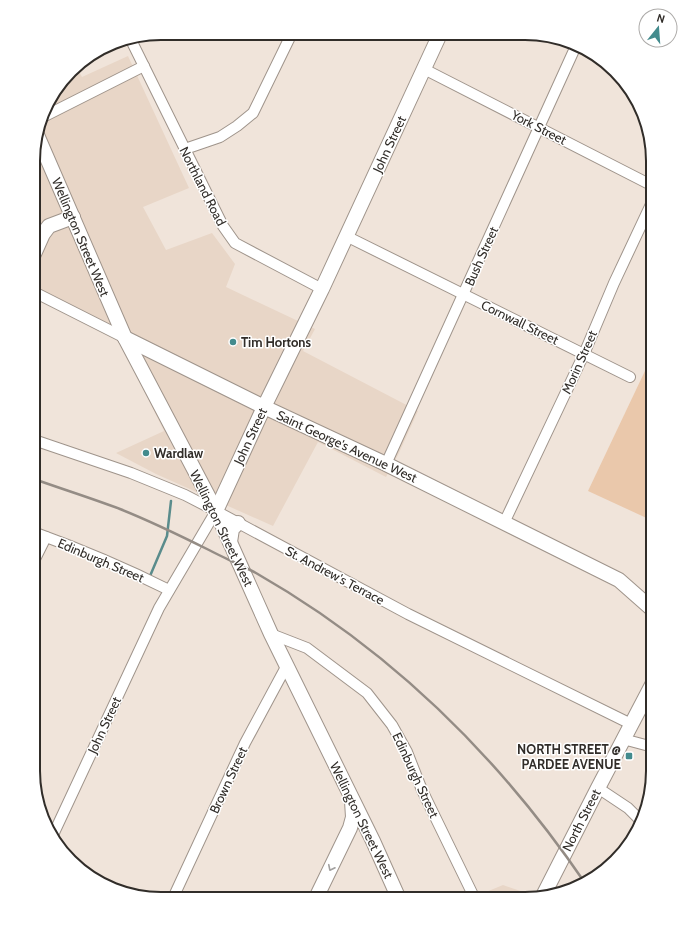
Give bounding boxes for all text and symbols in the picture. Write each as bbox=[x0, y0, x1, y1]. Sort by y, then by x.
north arrow bbox=[638, 8, 678, 48]
text: N bbox=[655, 11, 667, 26]
street label: York Street bbox=[508, 106, 570, 148]
street label: John Street bbox=[368, 112, 409, 176]
street label: Northland Road bbox=[176, 144, 230, 228]
street label: Wellington Street West bbox=[49, 175, 113, 299]
street label: Bush Street bbox=[461, 223, 501, 288]
street label: Cornwall Street bbox=[479, 296, 562, 348]
street label: Morin Street bbox=[558, 327, 600, 396]
place label: Tim Hortons bbox=[241, 334, 312, 350]
marker: Tim Hortons bbox=[228, 337, 238, 347]
street label: John Street bbox=[229, 404, 270, 468]
street label: Saint George's Avenue West bbox=[274, 406, 420, 486]
place label: Wardlaw bbox=[154, 445, 204, 461]
marker: Wardlaw bbox=[141, 448, 151, 458]
street label: Wellington Street West bbox=[187, 467, 257, 589]
street label: Edinburgh Street bbox=[55, 535, 147, 586]
street label: St. Andrew's Terrace bbox=[283, 542, 387, 608]
street label: John Street bbox=[83, 693, 124, 757]
street label: Edinburgh Street bbox=[389, 730, 443, 821]
place label: NORTH STREET @ PARDEE AVENUE bbox=[517, 741, 621, 772]
street label: Brown Street bbox=[206, 744, 251, 816]
marker: NORTH STREET @ PARDEE AVENUE bbox=[624, 751, 634, 761]
street label: Wellington Street West bbox=[327, 759, 397, 881]
street label: North Street bbox=[558, 786, 604, 854]
one-way arrow bbox=[328, 864, 336, 871]

